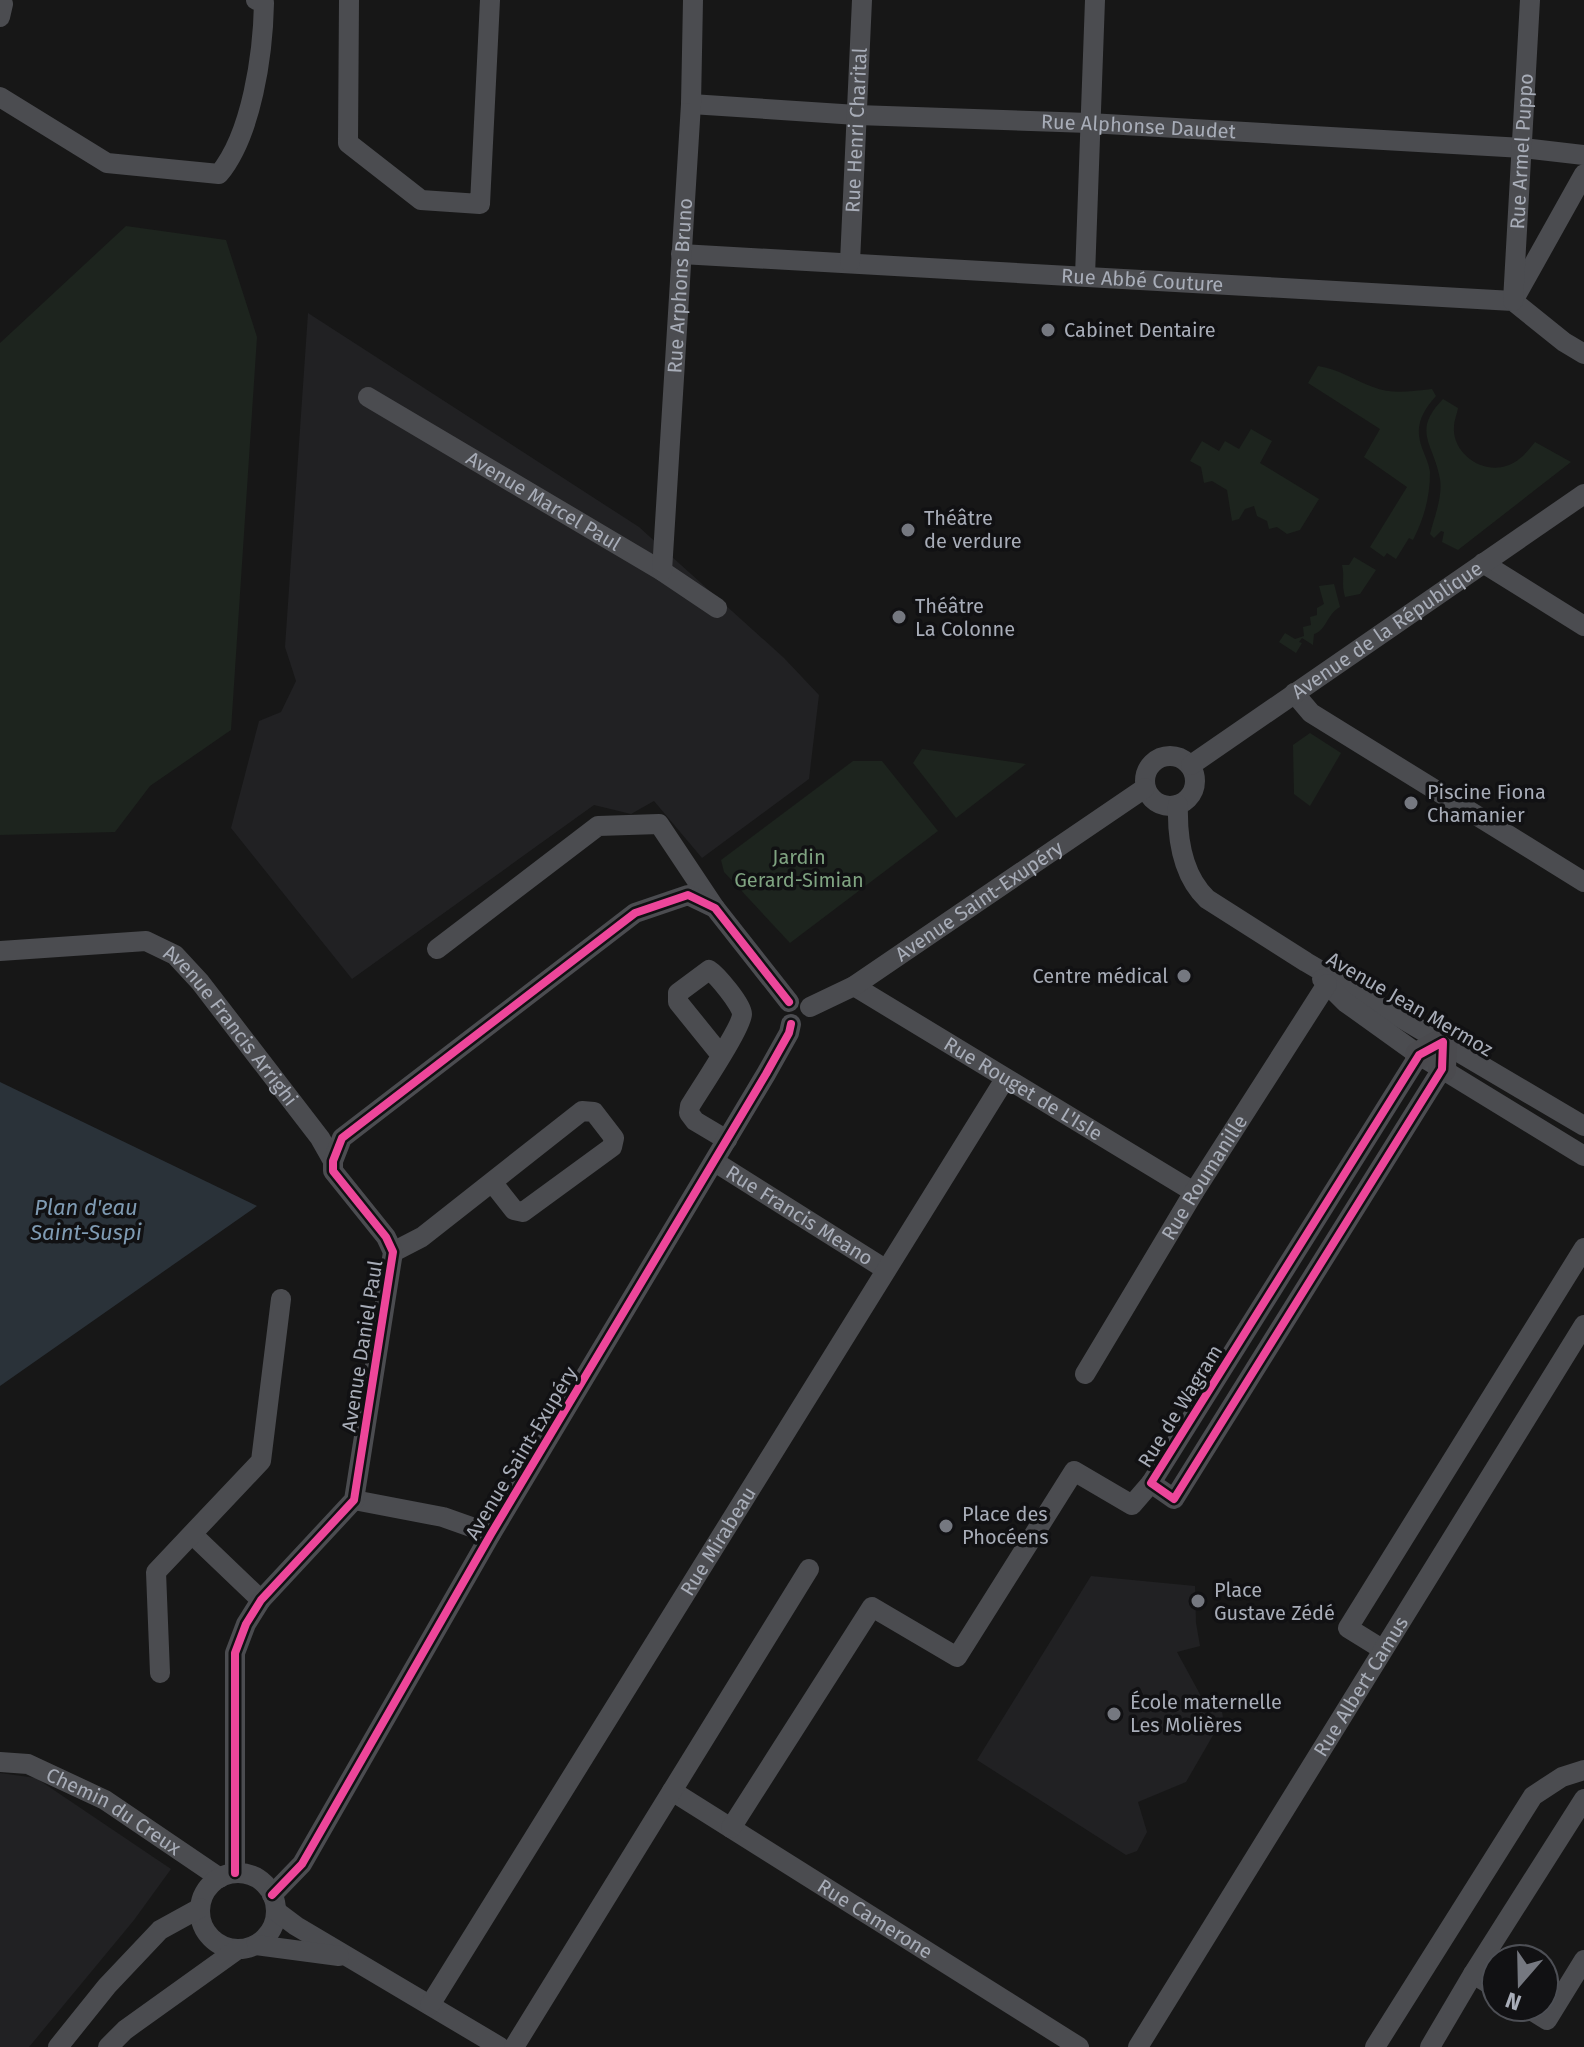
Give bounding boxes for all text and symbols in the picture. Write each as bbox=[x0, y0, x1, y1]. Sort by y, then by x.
street label: Rue Henri Charital bbox=[840, 47, 872, 213]
street label: Rue Armel Puppo bbox=[1505, 72, 1538, 230]
street label: Rue Alphonse Daudet bbox=[1040, 109, 1237, 143]
street label: Rue Arphons Bruno bbox=[662, 197, 697, 374]
street label: Rue Abbé Couture bbox=[1060, 263, 1224, 297]
place label: Cabinet Dentaire bbox=[1064, 318, 1216, 342]
marker: Cabinet Dentaire bbox=[1039, 321, 1057, 339]
street label: Avenue Marcel Paul bbox=[462, 446, 625, 556]
place label: Théâtre de verdure bbox=[924, 506, 1022, 553]
marker: Théâtre de verdure bbox=[899, 521, 917, 539]
street label: Avenue de la République bbox=[1287, 556, 1487, 704]
place label: Théâtre La Colonne bbox=[915, 594, 1015, 641]
marker: Théâtre La Colonne bbox=[890, 608, 908, 626]
place label: Piscine Fiona Chamanier bbox=[1427, 780, 1546, 827]
marker: Piscine Fiona Chamanier bbox=[1402, 794, 1420, 812]
street label: Avenue Saint-Exupéry bbox=[891, 835, 1068, 966]
park label: Jardin Gerard-Simian bbox=[734, 845, 864, 892]
street label: Avenue Francis Arrighi bbox=[160, 939, 303, 1111]
street label: Avenue Jean Mermoz bbox=[1323, 947, 1498, 1062]
place label: Centre médical bbox=[1033, 964, 1168, 988]
marker: Centre médical bbox=[1175, 967, 1193, 985]
street label: Rue Rouget de L'Isle bbox=[940, 1031, 1107, 1146]
street label: Rue Roumanille bbox=[1156, 1110, 1252, 1244]
street label: Rue Francis Meano bbox=[722, 1160, 878, 1270]
water label: Plan d'eau Saint-Suspi bbox=[29, 1194, 142, 1246]
street label: Avenue Daniel Paul bbox=[337, 1258, 387, 1434]
street label: Rue de Wagram bbox=[1133, 1340, 1227, 1472]
street label: Avenue Saint-Exupéry bbox=[460, 1362, 582, 1544]
street label: Rue Mirabeau bbox=[675, 1482, 761, 1600]
place label: Place des Phocéens bbox=[962, 1502, 1049, 1549]
marker: Place des Phocéens bbox=[937, 1517, 955, 1535]
place label: Place Gustave Zédé bbox=[1214, 1578, 1335, 1625]
marker: Place Gustave Zédé bbox=[1189, 1592, 1207, 1610]
street label: Rue Albert Camus bbox=[1308, 1612, 1413, 1761]
place label: École maternelle Les Molières bbox=[1130, 1690, 1282, 1737]
marker: École maternelle Les Molières bbox=[1105, 1705, 1123, 1723]
street label: Chemin du Creux bbox=[42, 1762, 186, 1860]
street label: Rue Camerone bbox=[813, 1874, 937, 1964]
north arrow bbox=[1480, 1943, 1560, 2023]
text: N bbox=[1502, 1986, 1525, 2017]

